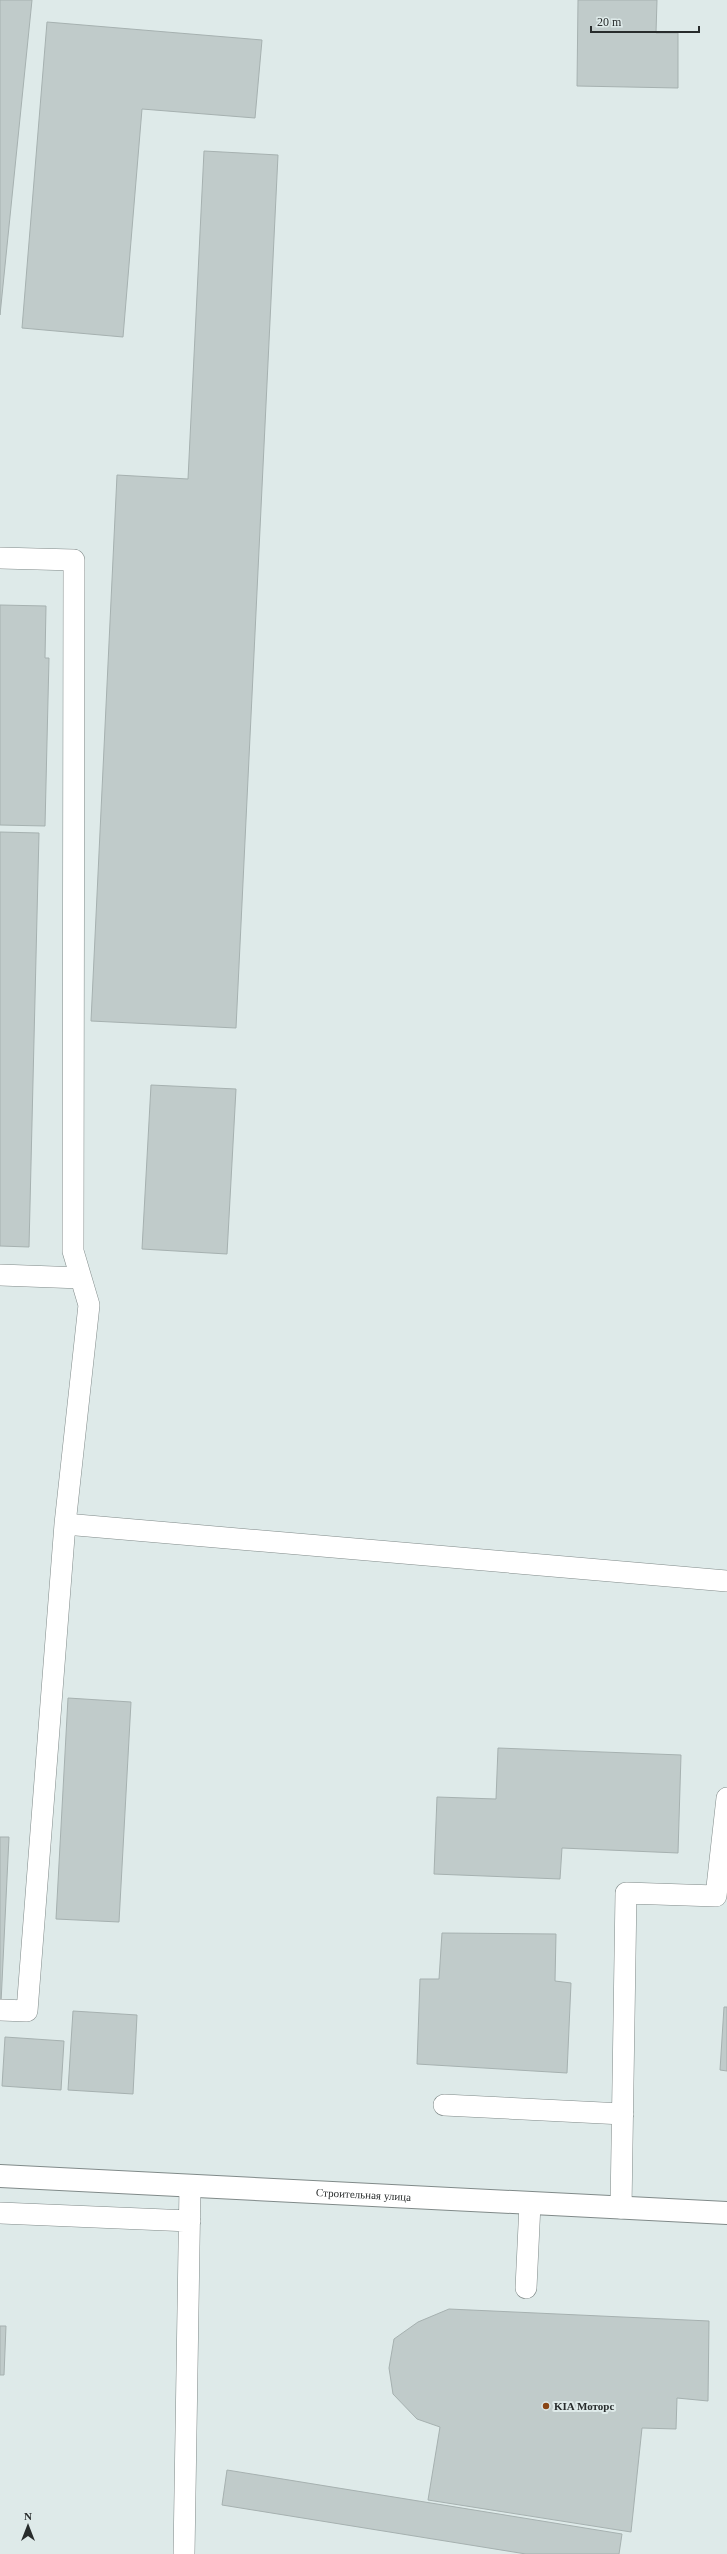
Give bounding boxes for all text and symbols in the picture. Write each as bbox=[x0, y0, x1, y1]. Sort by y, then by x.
scale bar bbox=[591, 8, 699, 34]
text: 20 m bbox=[597, 15, 622, 29]
street label: Строительная улица bbox=[316, 2186, 411, 2203]
place label: KIA Моторс bbox=[554, 2400, 614, 2412]
marker: KIA Моторс bbox=[541, 2401, 551, 2411]
north arrow bbox=[8, 2506, 48, 2546]
text: N bbox=[24, 2510, 32, 2522]

